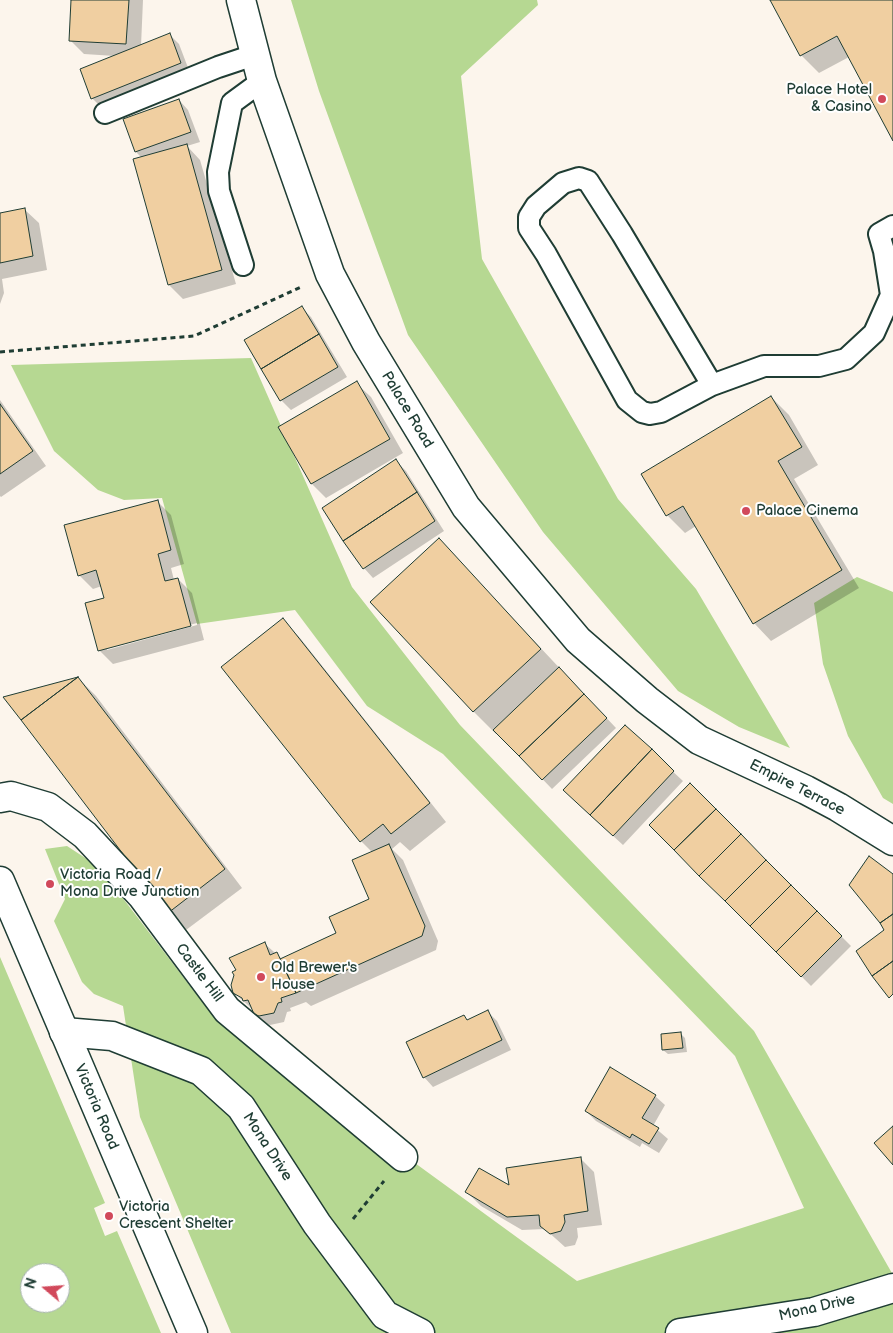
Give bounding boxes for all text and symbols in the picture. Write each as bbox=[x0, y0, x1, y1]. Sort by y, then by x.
place label: Palace Hotel & Casino bbox=[786, 81, 872, 116]
marker: Palace Hotel & Casino bbox=[876, 93, 888, 105]
street label: Palace Road bbox=[377, 368, 437, 452]
place label: Palace Cinema bbox=[756, 502, 858, 520]
marker: Palace Cinema bbox=[740, 505, 752, 517]
street label: Empire Terrace bbox=[746, 756, 848, 820]
place label: Victoria Road / Mona Drive Junction bbox=[60, 866, 199, 901]
marker: Victoria Road / Mona Drive Junction bbox=[44, 878, 56, 890]
street label: Castle Hill bbox=[171, 940, 227, 1006]
place label: Old Brewer's House bbox=[271, 959, 357, 994]
marker: Old Brewer's House bbox=[255, 971, 267, 983]
street label: Victoria Road bbox=[70, 1062, 122, 1152]
street label: Mona Drive bbox=[238, 1110, 296, 1184]
place label: Victoria Crescent Shelter bbox=[119, 1198, 233, 1233]
marker: Victoria Crescent Shelter bbox=[103, 1210, 115, 1222]
north arrow bbox=[20, 1263, 70, 1313]
text: N bbox=[21, 1276, 41, 1291]
street label: Mona Drive bbox=[777, 1290, 857, 1326]

